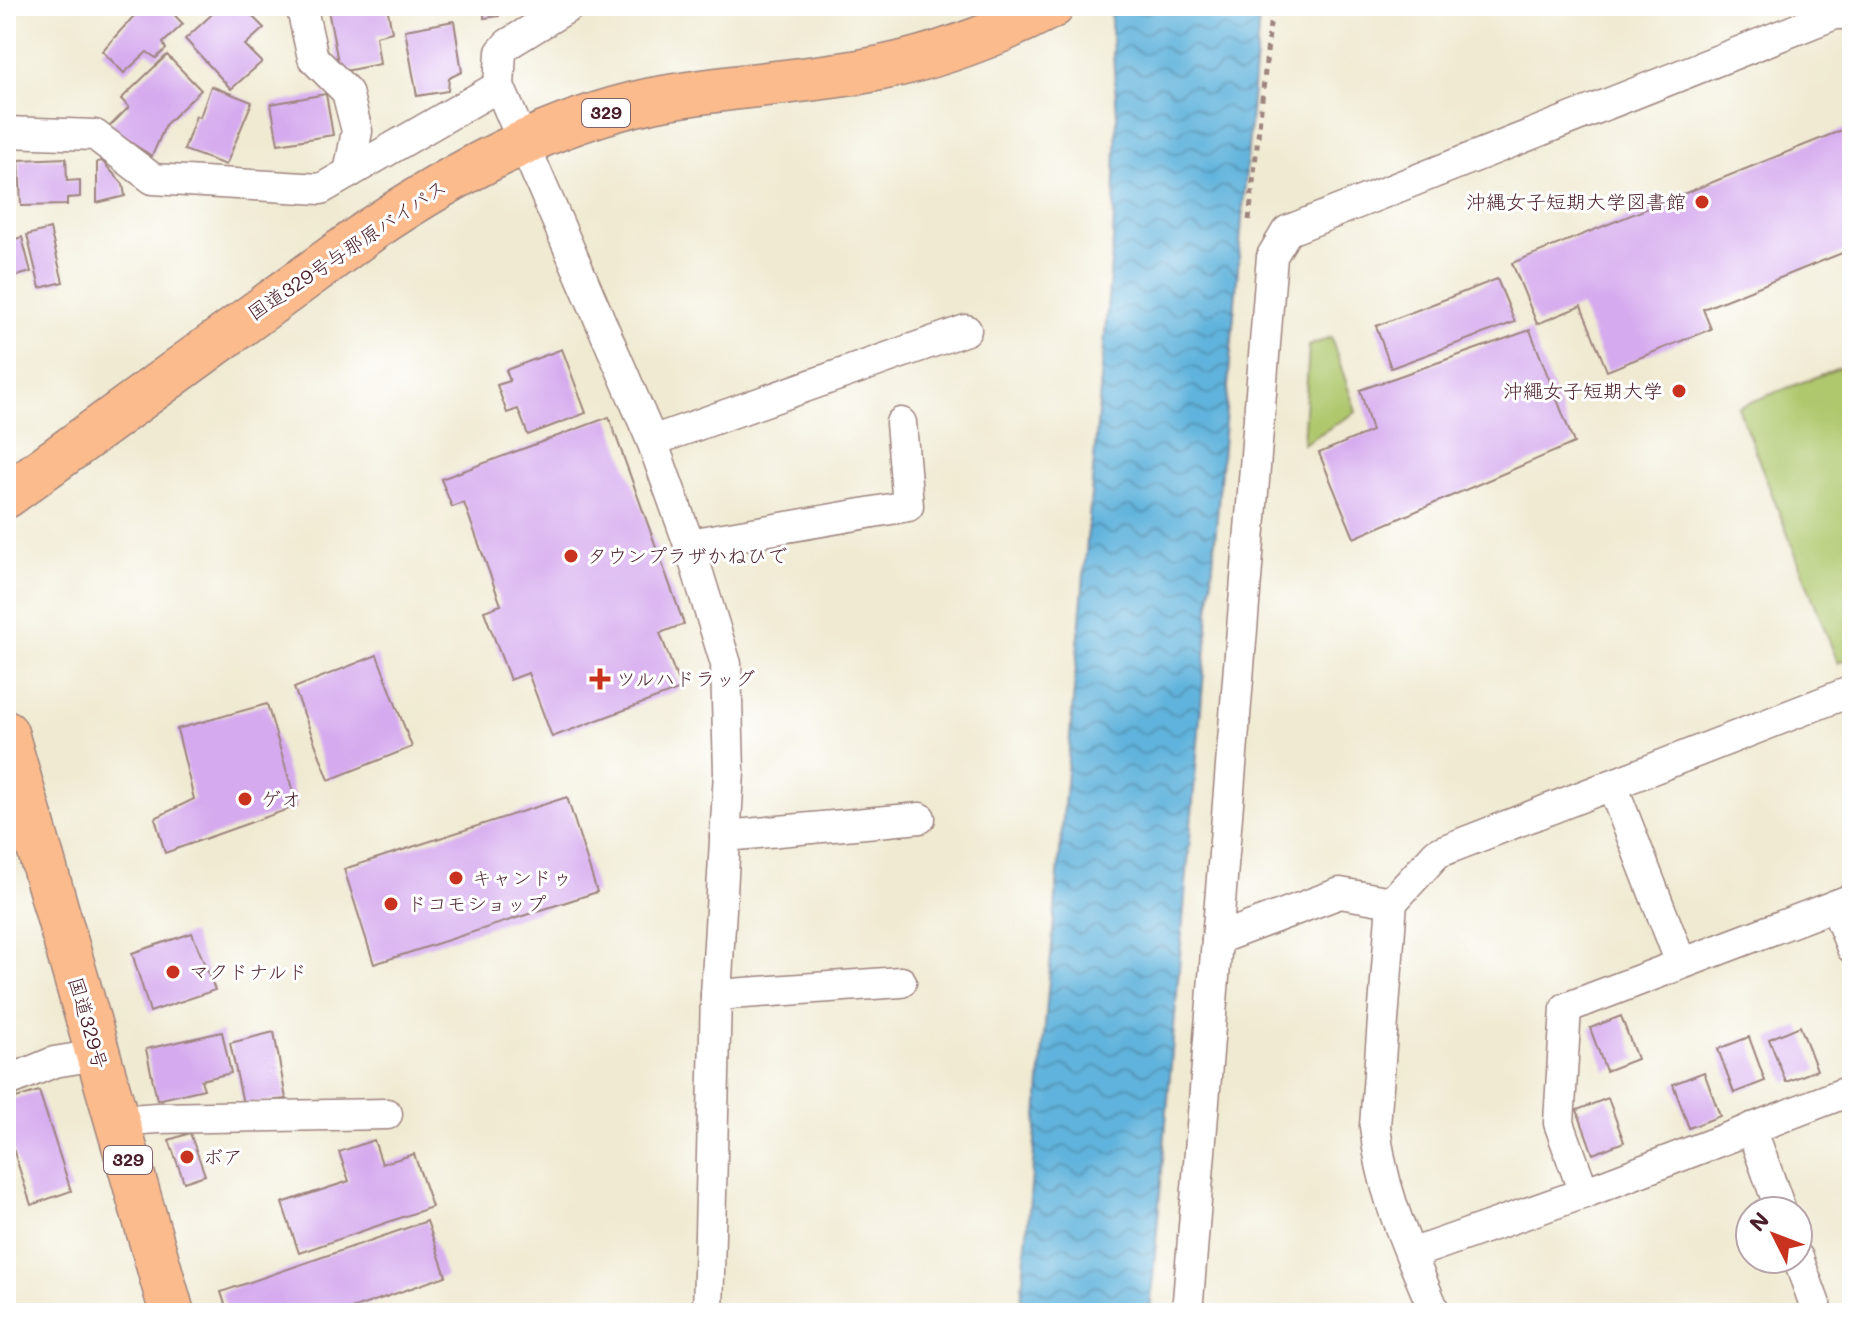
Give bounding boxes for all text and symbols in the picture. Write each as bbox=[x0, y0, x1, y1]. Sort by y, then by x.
road number: 329 bbox=[582, 99, 630, 127]
street label: 国道329号与那原バイパス bbox=[242, 173, 451, 325]
place label: 沖縄女子短期大学図書館 bbox=[1466, 188, 1686, 214]
marker: 沖縄女子短期大学図書館 bbox=[1693, 193, 1711, 211]
place label: 沖繩女子短期大学 bbox=[1503, 377, 1663, 403]
marker: 沖繩女子短期大学 bbox=[1670, 382, 1688, 400]
place label: タウンプラザかねひで bbox=[587, 542, 787, 568]
marker: タウンプラザかねひで bbox=[562, 547, 580, 565]
place label: ツルハドラッグ bbox=[616, 665, 755, 691]
marker: ツルハドラッグ bbox=[591, 670, 609, 688]
place label: ゲオ bbox=[261, 785, 301, 811]
marker: ゲオ bbox=[236, 790, 254, 808]
place label: キャンドゥ bbox=[472, 864, 572, 890]
marker: キャンドゥ bbox=[447, 869, 465, 887]
place label: ドコモショップ bbox=[407, 890, 546, 916]
marker: ドコモショップ bbox=[382, 895, 400, 913]
place label: マクドナルド bbox=[189, 958, 307, 984]
marker: マクドナルド bbox=[164, 963, 182, 981]
street label: 国道329号 bbox=[63, 974, 115, 1072]
place label: ボア bbox=[203, 1143, 243, 1169]
road number: 329 bbox=[104, 1146, 152, 1174]
marker: ボア bbox=[178, 1148, 196, 1166]
north arrow bbox=[1734, 1195, 1814, 1275]
text: N bbox=[1742, 1205, 1775, 1237]

